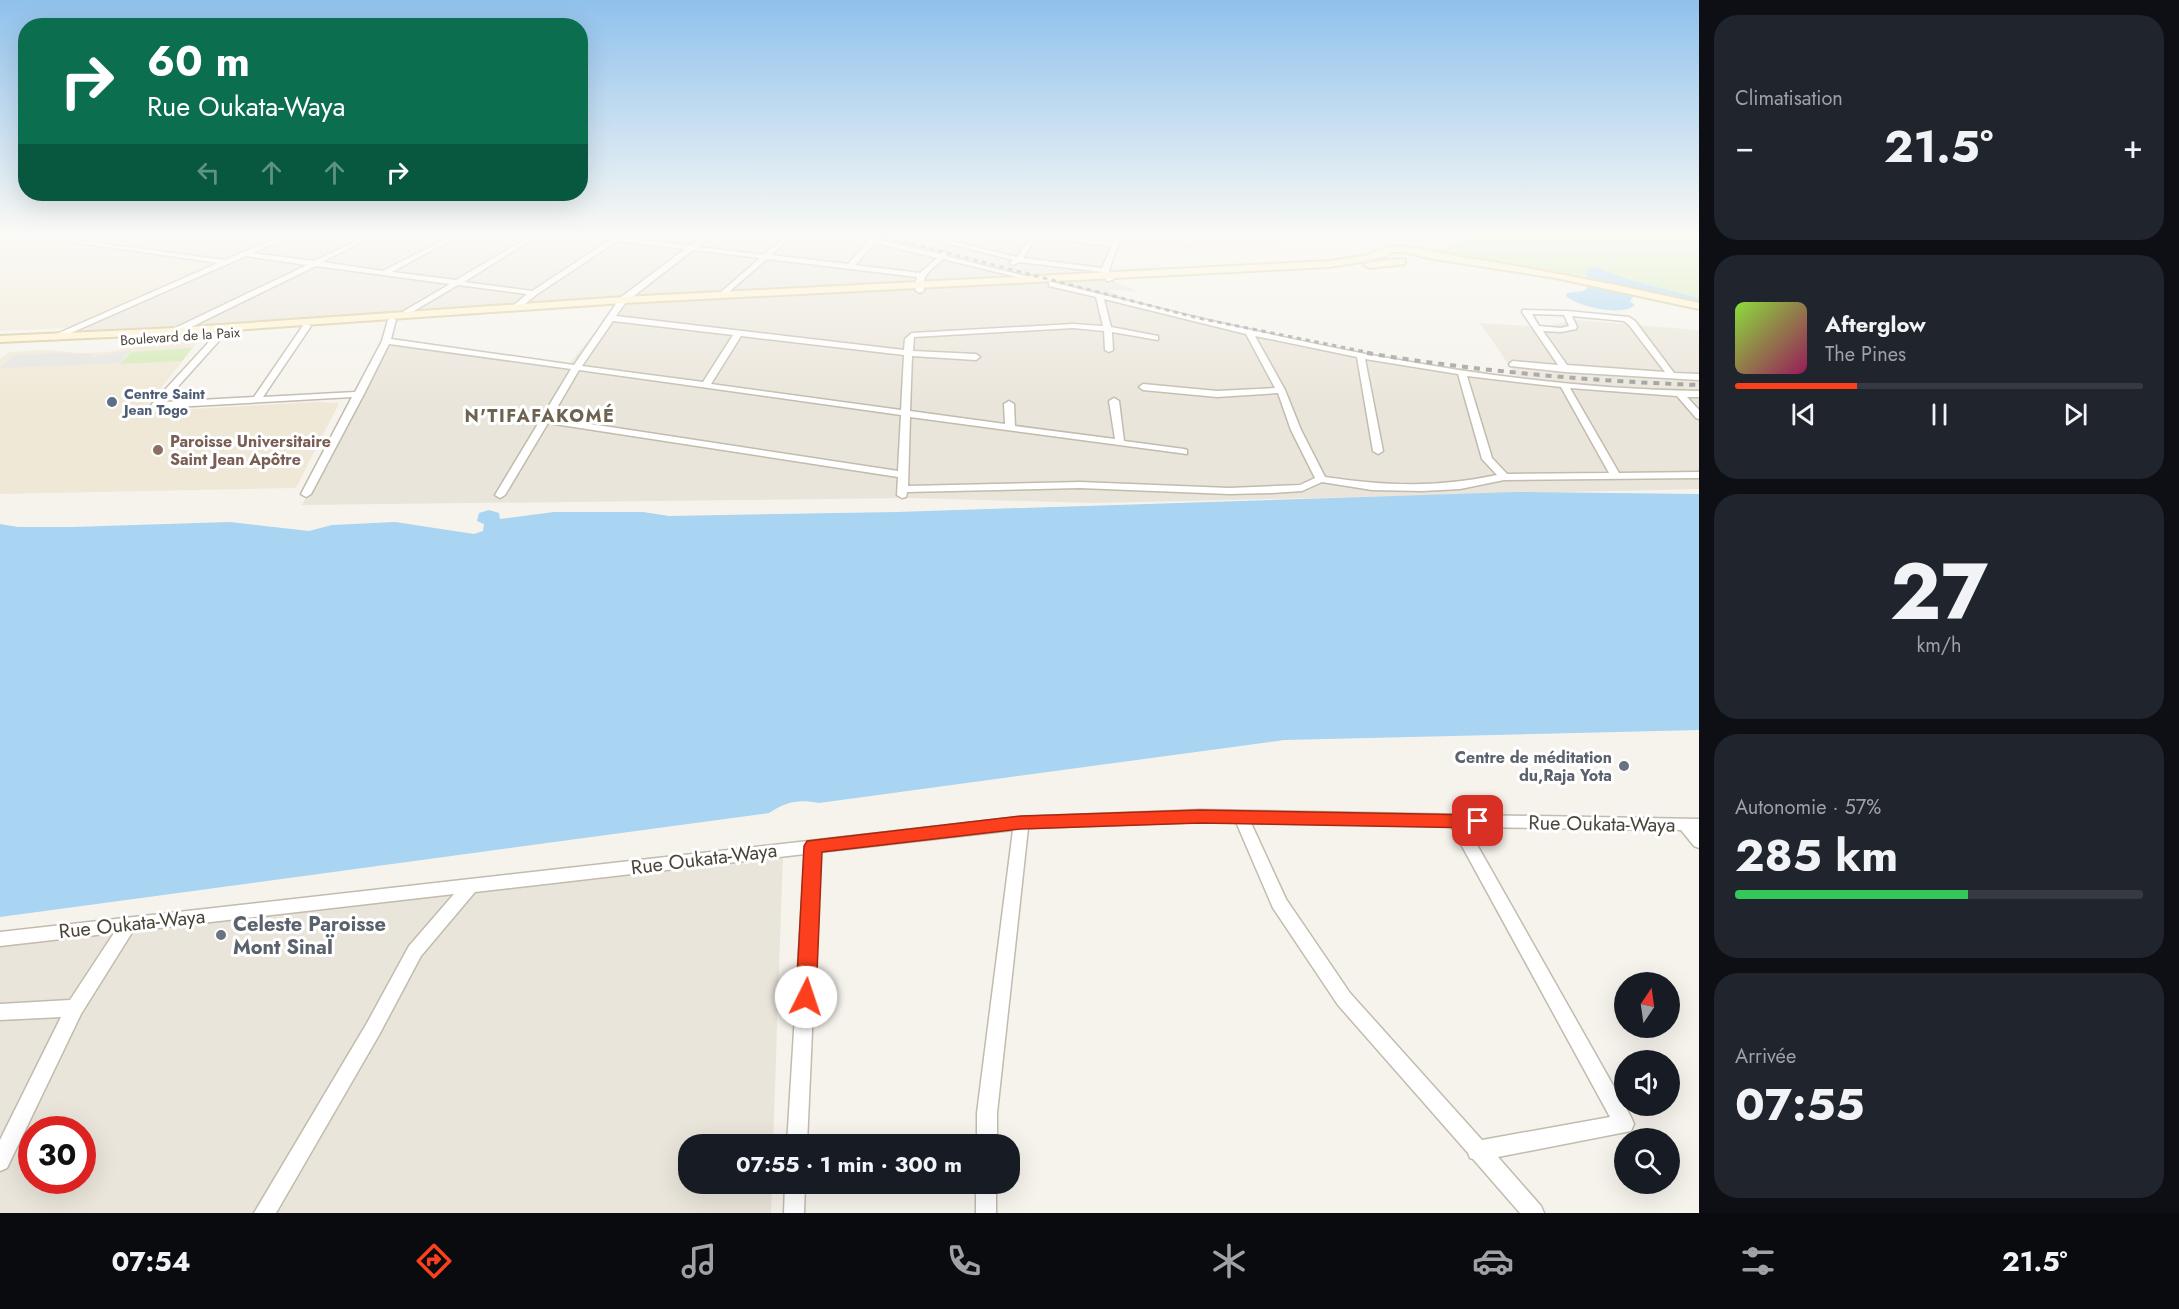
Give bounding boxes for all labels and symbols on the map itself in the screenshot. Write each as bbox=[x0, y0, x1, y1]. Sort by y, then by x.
street label: Boulevard de la Paix bbox=[119, 322, 241, 350]
place label: Centre Saint Jean Togo bbox=[121, 384, 205, 420]
marker: Centre Saint Jean Togo bbox=[105, 395, 119, 409]
district label: N'TIFAFAKOMÉ bbox=[465, 403, 615, 429]
place label: Paroisse Universitaire Saint Jean Apôtre bbox=[170, 430, 331, 471]
marker: Paroisse Universitaire Saint Jean Apôtre bbox=[151, 443, 165, 457]
place label: Centre de méditation du,Raja Yota bbox=[1455, 746, 1612, 787]
marker: Centre de méditation du,Raja Yota bbox=[1617, 759, 1631, 773]
pin bbox=[1452, 795, 1503, 846]
street label: Rue Oukata-Waya bbox=[1528, 808, 1676, 840]
street label: Rue Oukata-Waya bbox=[629, 836, 779, 882]
street label: Rue Oukata-Waya bbox=[57, 902, 207, 946]
place label: Celeste Paroisse Mont SinaÏ bbox=[233, 910, 386, 962]
marker: Celeste Paroisse Mont SinaÏ bbox=[214, 928, 228, 942]
position arrow bbox=[774, 965, 838, 1029]
north arrow bbox=[1614, 972, 1680, 1038]
speed limit sign: 30 bbox=[18, 1116, 96, 1194]

